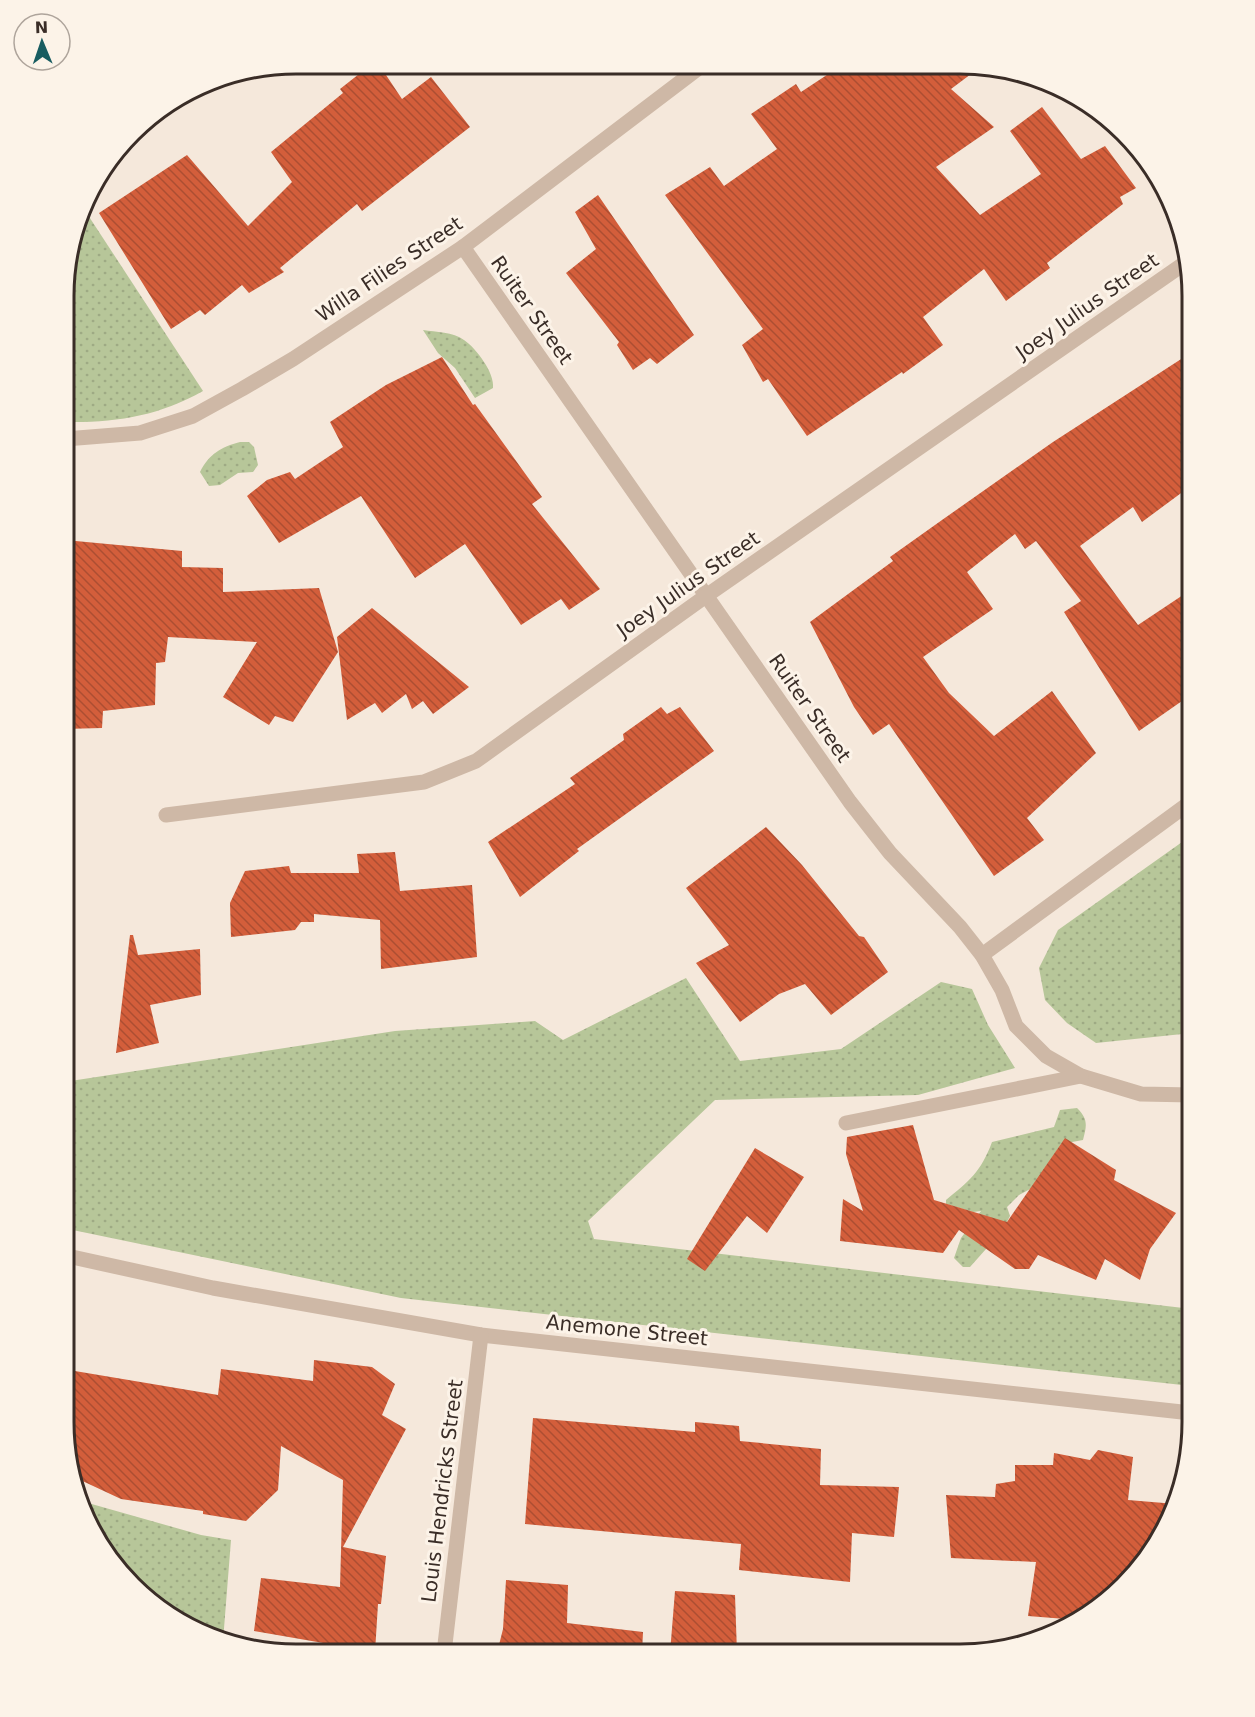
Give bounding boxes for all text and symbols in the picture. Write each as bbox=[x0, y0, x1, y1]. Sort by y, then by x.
north arrow bbox=[12, 12, 72, 72]
text: N bbox=[34, 18, 49, 37]
street label: Willa Filies Street bbox=[311, 211, 467, 327]
street label: Joey Julius Street bbox=[1009, 248, 1163, 365]
street label: Ruiter Street bbox=[486, 251, 578, 369]
street label: Joey Julius Street bbox=[610, 526, 764, 643]
street label: Ruiter Street bbox=[764, 649, 856, 767]
street label: Anemone Street bbox=[545, 1310, 709, 1350]
street label: Louis Hendricks Street bbox=[416, 1378, 468, 1604]

